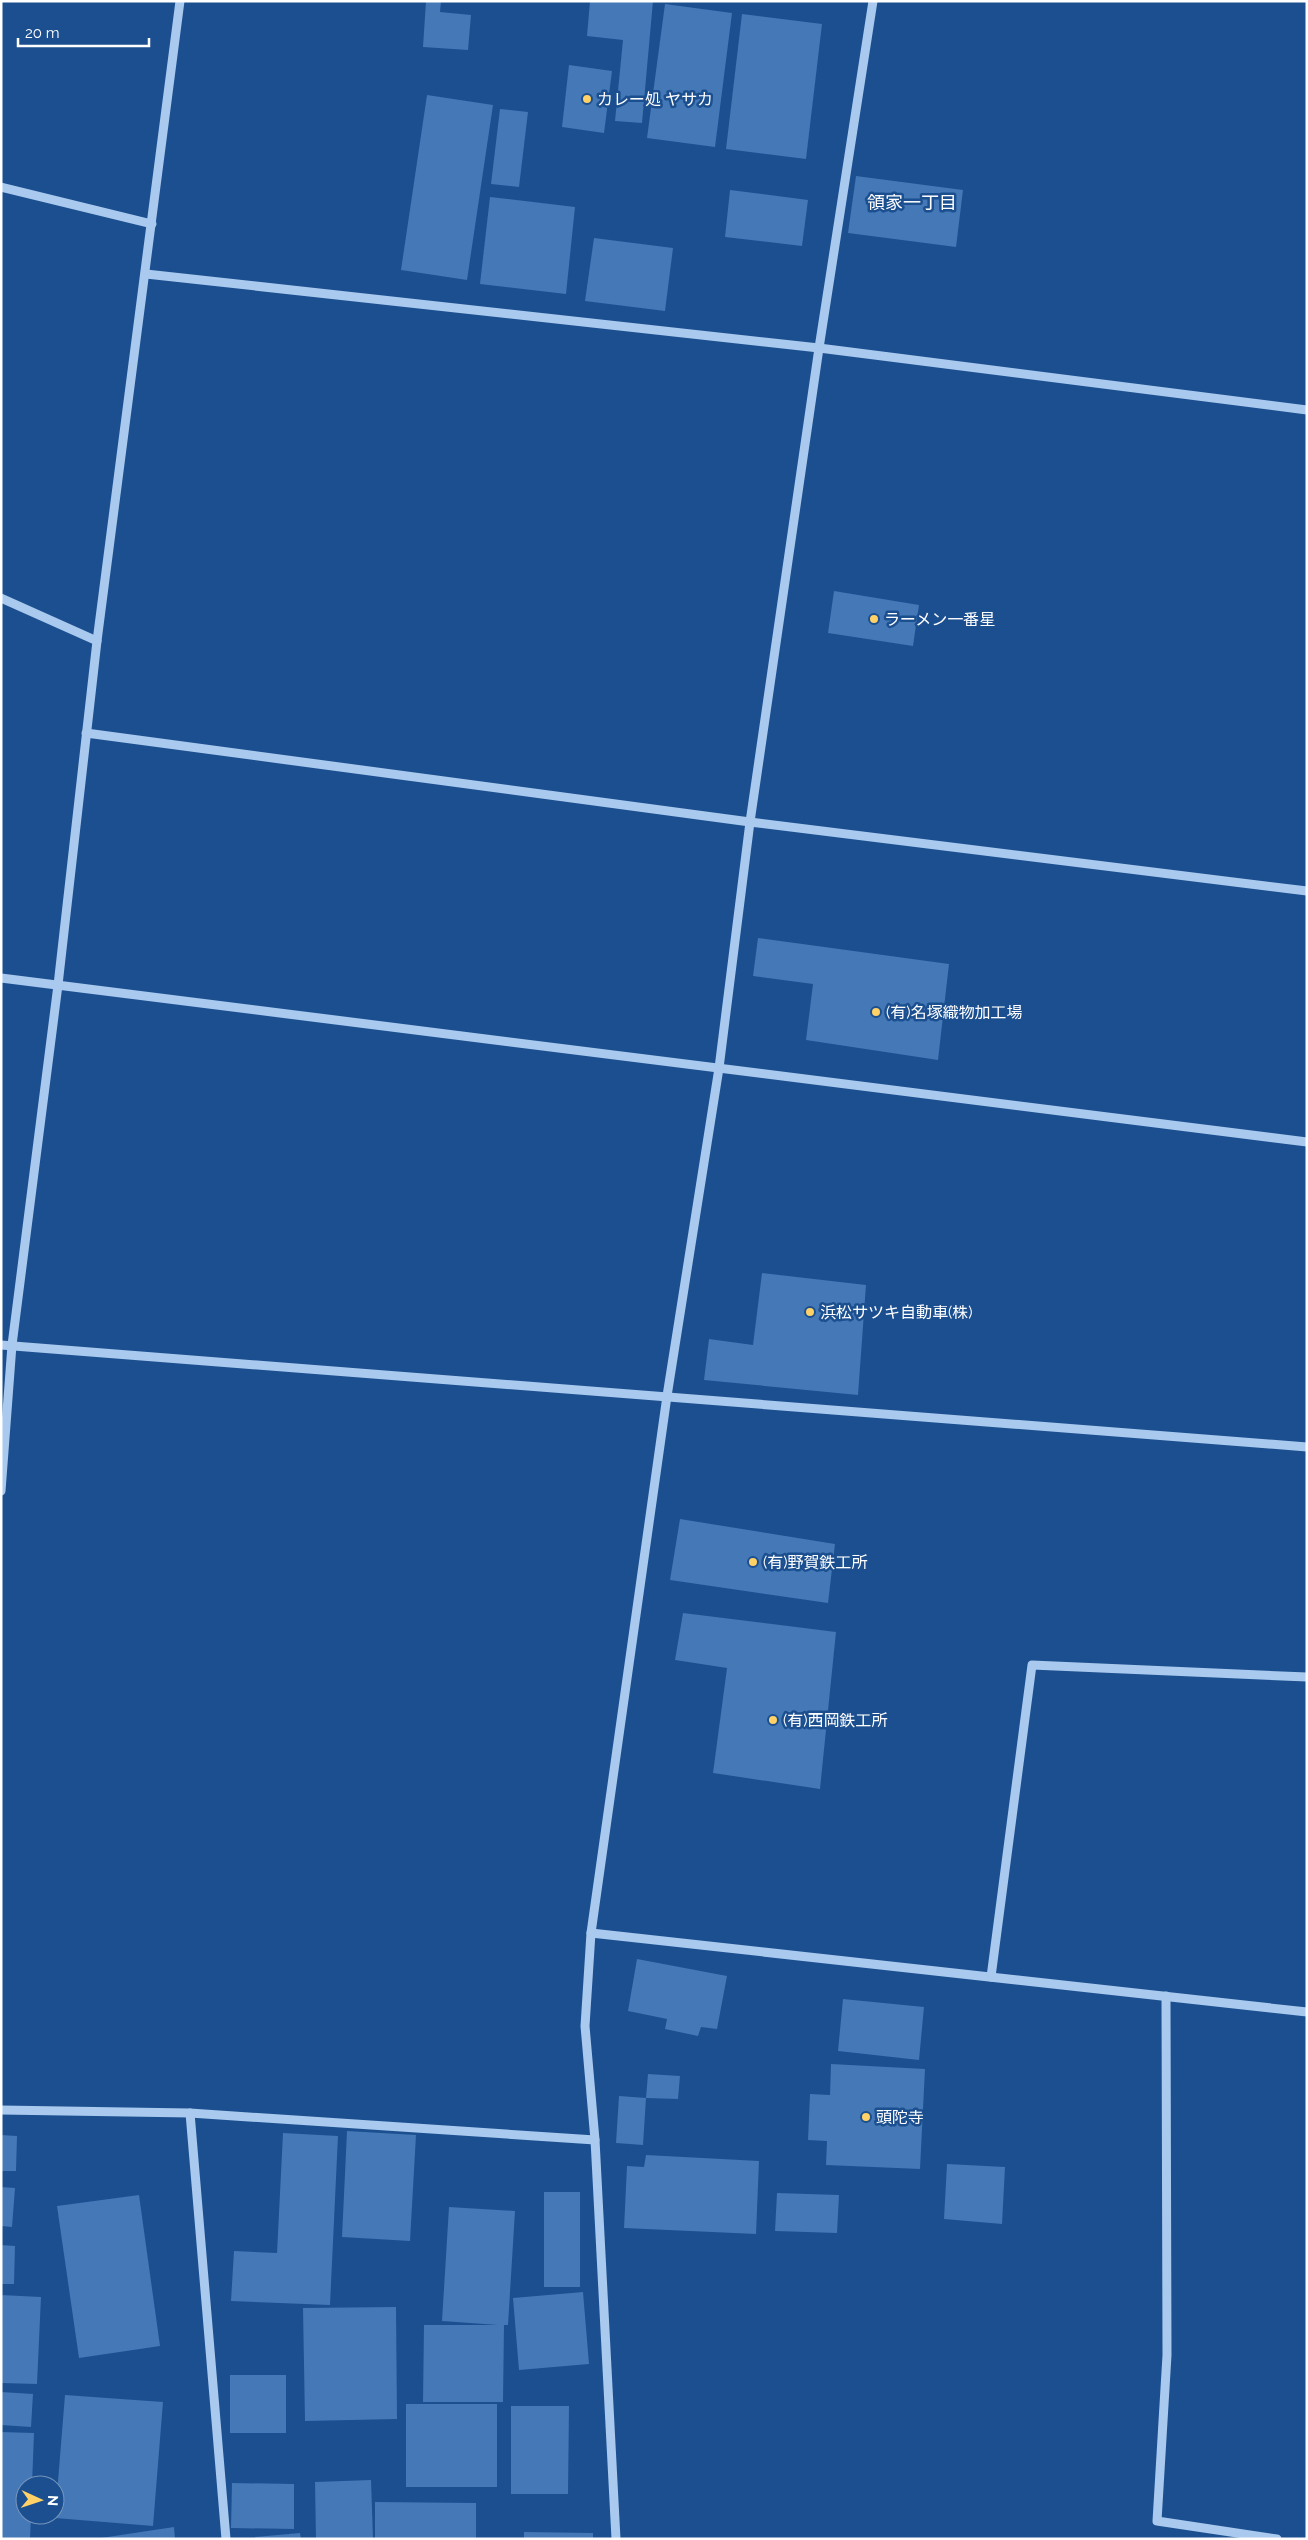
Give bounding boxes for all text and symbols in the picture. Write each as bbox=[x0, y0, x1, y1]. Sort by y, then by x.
scale bar bbox=[18, 15, 149, 47]
text: 20 m bbox=[25, 24, 60, 42]
place label: カレー処 ヤサカ bbox=[597, 90, 713, 109]
marker: カレー処 ヤサカ bbox=[581, 93, 593, 105]
district label: 領家一丁目 bbox=[867, 192, 957, 213]
place label: ラーメン一番星 bbox=[884, 610, 995, 629]
marker: ラーメン一番星 bbox=[868, 613, 880, 625]
place label: (有)名塚織物加工場 bbox=[886, 1003, 1023, 1022]
marker: (有)名塚織物加工場 bbox=[870, 1006, 882, 1018]
place label: 浜松サツキ自動車(株) bbox=[820, 1303, 973, 1322]
marker: 浜松サツキ自動車(株) bbox=[804, 1306, 816, 1318]
place label: (有)野賀鉄工所 bbox=[763, 1553, 868, 1572]
marker: (有)野賀鉄工所 bbox=[747, 1556, 759, 1568]
place label: (有)西岡鉄工所 bbox=[783, 1711, 888, 1730]
marker: (有)西岡鉄工所 bbox=[767, 1714, 779, 1726]
place label: 頭陀寺 bbox=[876, 2108, 924, 2127]
marker: 頭陀寺 bbox=[860, 2111, 872, 2123]
north arrow bbox=[15, 2475, 65, 2525]
text: N bbox=[45, 2495, 61, 2506]

